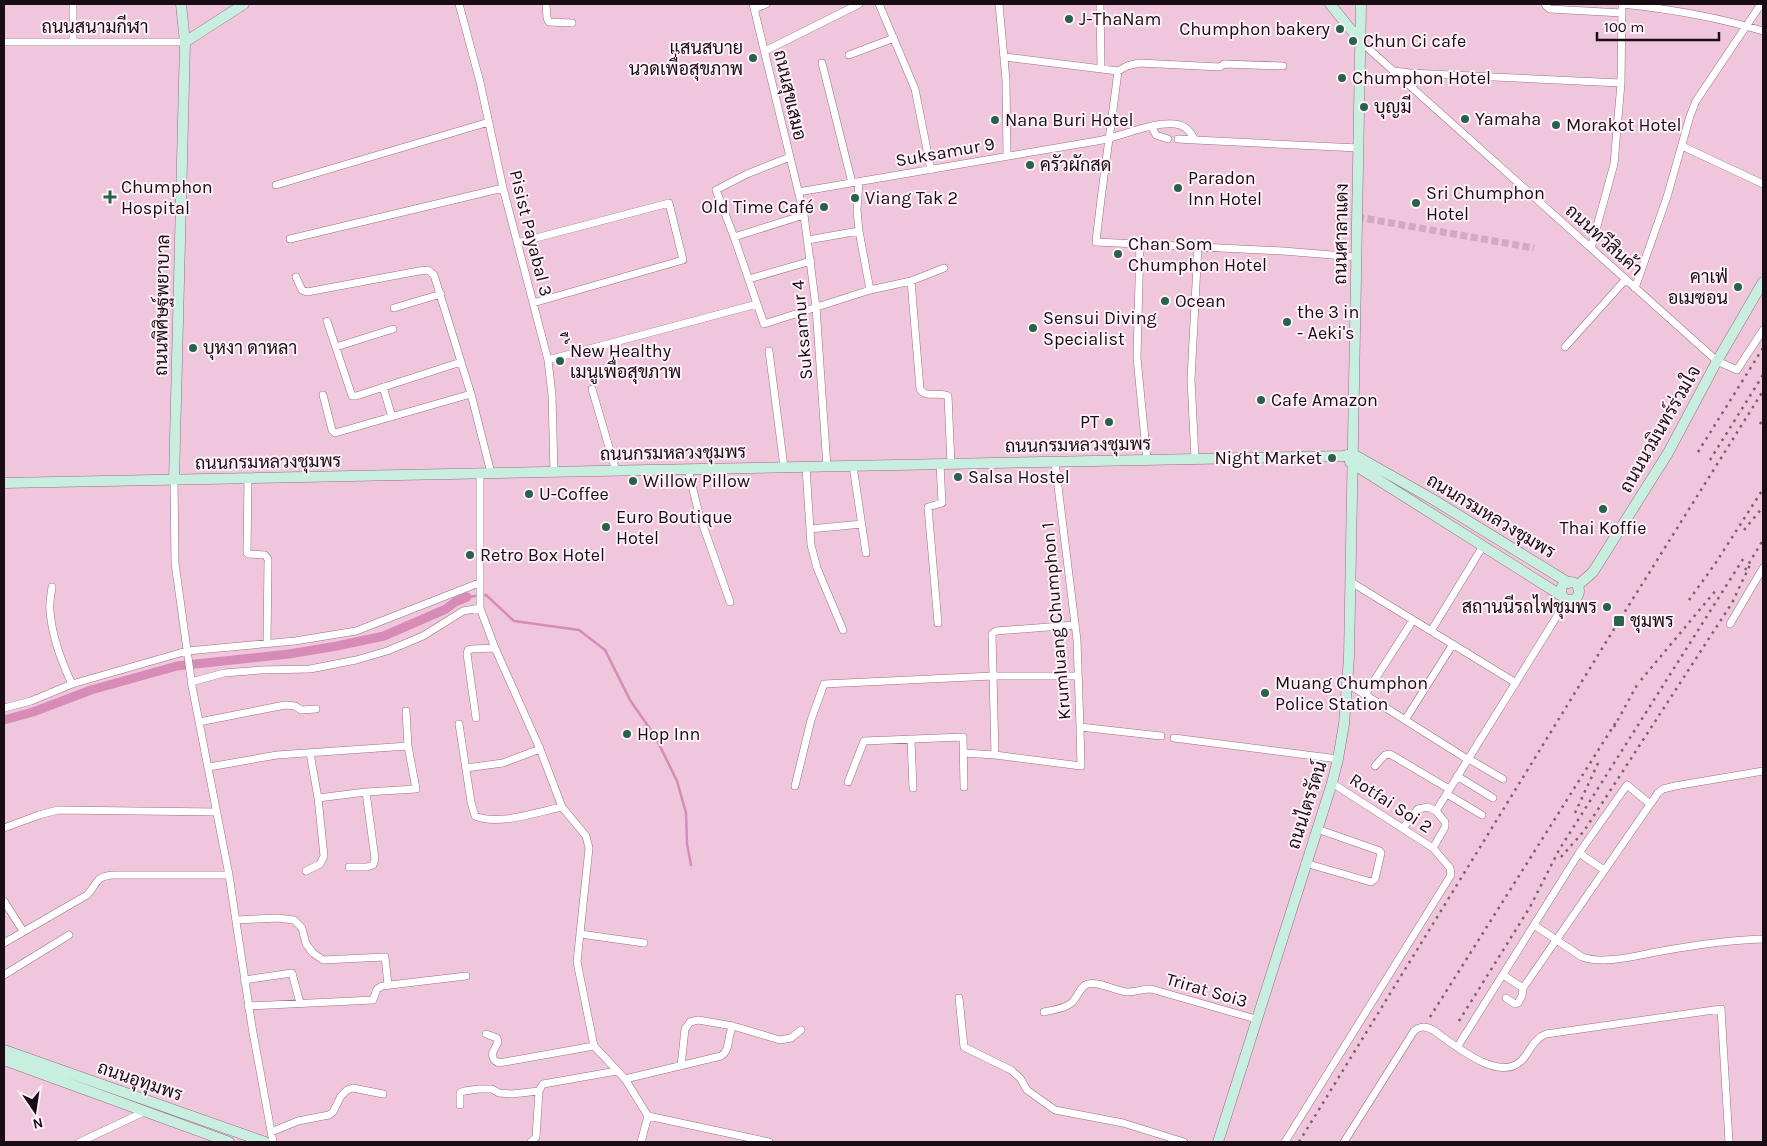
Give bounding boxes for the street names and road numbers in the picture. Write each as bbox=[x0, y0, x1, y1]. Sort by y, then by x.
street label: ถนนสนามกีฬา bbox=[41, 14, 149, 38]
street label: ถนนสุขเสมอ bbox=[768, 48, 811, 143]
street label: Suksamur 9 bbox=[894, 132, 996, 172]
street label: Pisist Payabal 3 bbox=[505, 168, 557, 298]
street label: ถนนศาลาแดง bbox=[1329, 183, 1353, 285]
street label: ถนนทวีสินค้า bbox=[1561, 198, 1648, 280]
street label: ถนนพิศิษฐ์พยาบาล bbox=[148, 234, 175, 376]
street label: Suksamur 4 bbox=[787, 279, 817, 381]
street label: ถนนนวมินทร์ร่วมใจ bbox=[1613, 361, 1705, 496]
street label: ถนนกรมหลวงชุมพร bbox=[1005, 433, 1152, 458]
street label: ถนนกรมหลวงชุมพร bbox=[600, 441, 747, 466]
street label: ถนนกรมหลวงชุมพร bbox=[195, 450, 342, 475]
street label: ถนนกรมหลวงชุมพร bbox=[1422, 469, 1560, 564]
street label: Krumluang Chumphon 1 bbox=[1036, 521, 1076, 721]
street label: ถนนไตรรัตน์ bbox=[1281, 758, 1332, 852]
street label: Rotfai Soi 2 bbox=[1346, 768, 1436, 838]
street label: Trirat Soi3 bbox=[1164, 968, 1250, 1012]
street label: ถนนอุทุมพร bbox=[94, 1056, 186, 1107]

